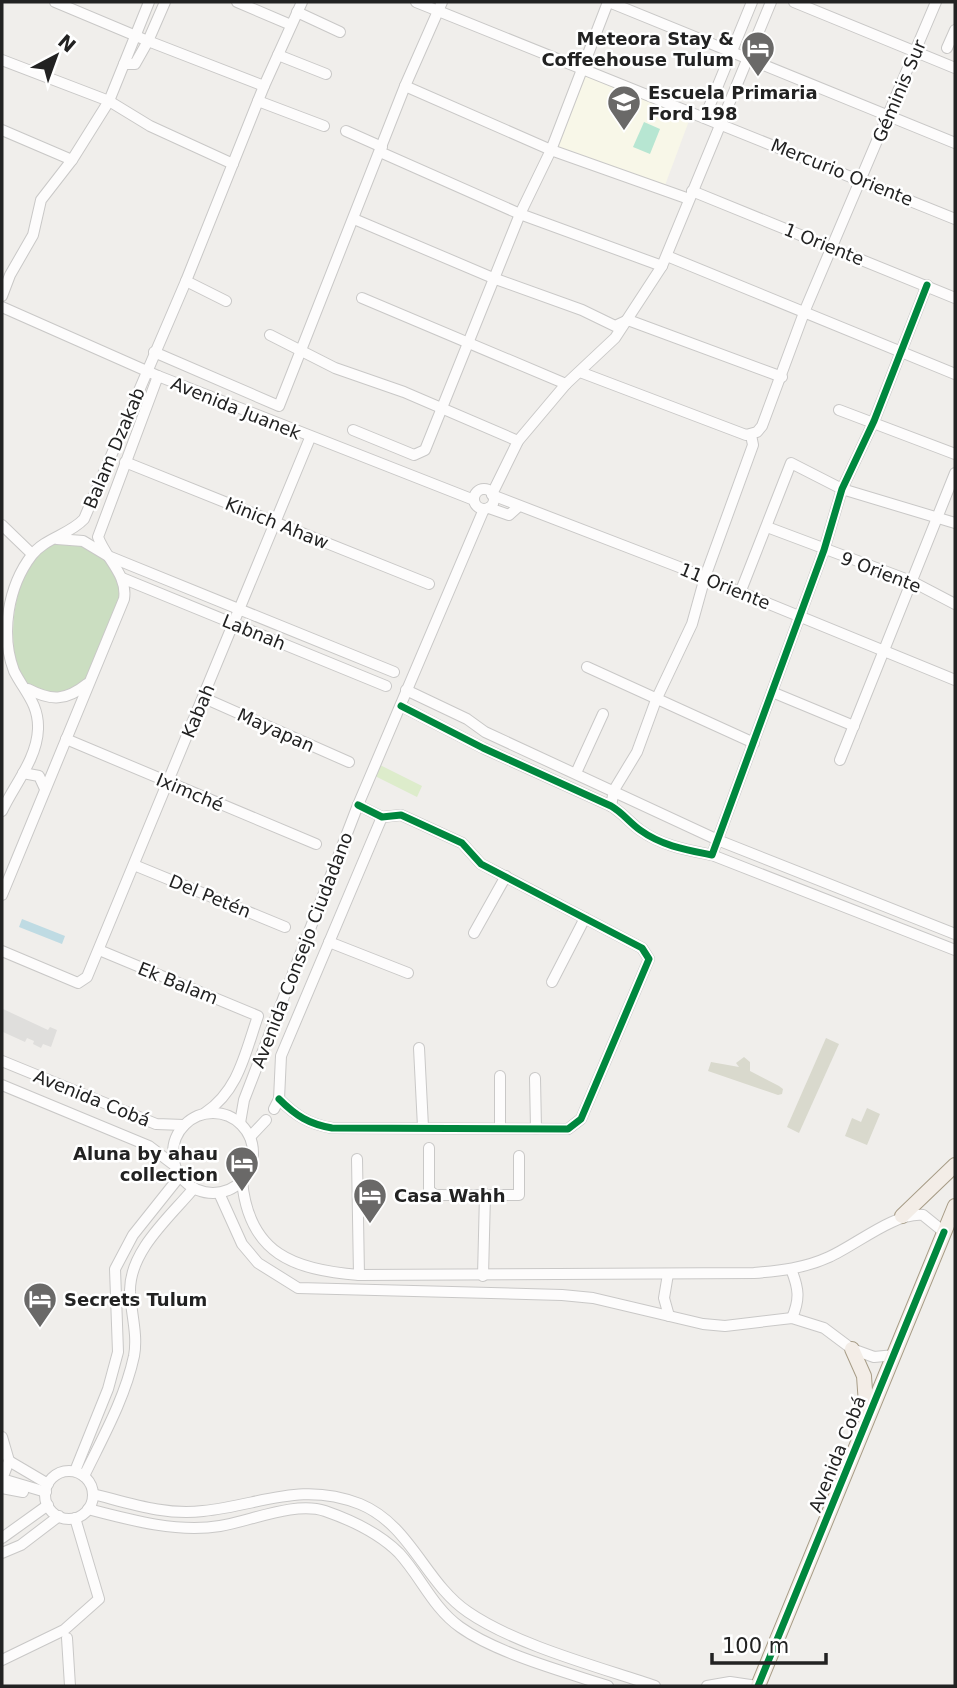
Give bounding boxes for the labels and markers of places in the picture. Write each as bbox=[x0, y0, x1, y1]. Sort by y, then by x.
place label: Meteora Stay & Coffeehouse Tulum bbox=[541, 28, 734, 70]
hotel icon: Meteora Stay & Coffeehouse Tulum bbox=[739, 29, 777, 78]
place label: Escuela Primaria Ford 198 bbox=[648, 82, 818, 124]
school or university icon: Escuela Primaria Ford 198 bbox=[605, 83, 643, 132]
place label: Aluna by ahau collection bbox=[73, 1143, 218, 1185]
hotel icon: Aluna by ahau collection bbox=[223, 1144, 261, 1193]
hotel icon: Casa Wahh bbox=[351, 1176, 389, 1225]
place label: Casa Wahh bbox=[394, 1185, 505, 1206]
hotel icon: Secrets Tulum bbox=[21, 1280, 59, 1329]
place label: Secrets Tulum bbox=[64, 1289, 207, 1310]

